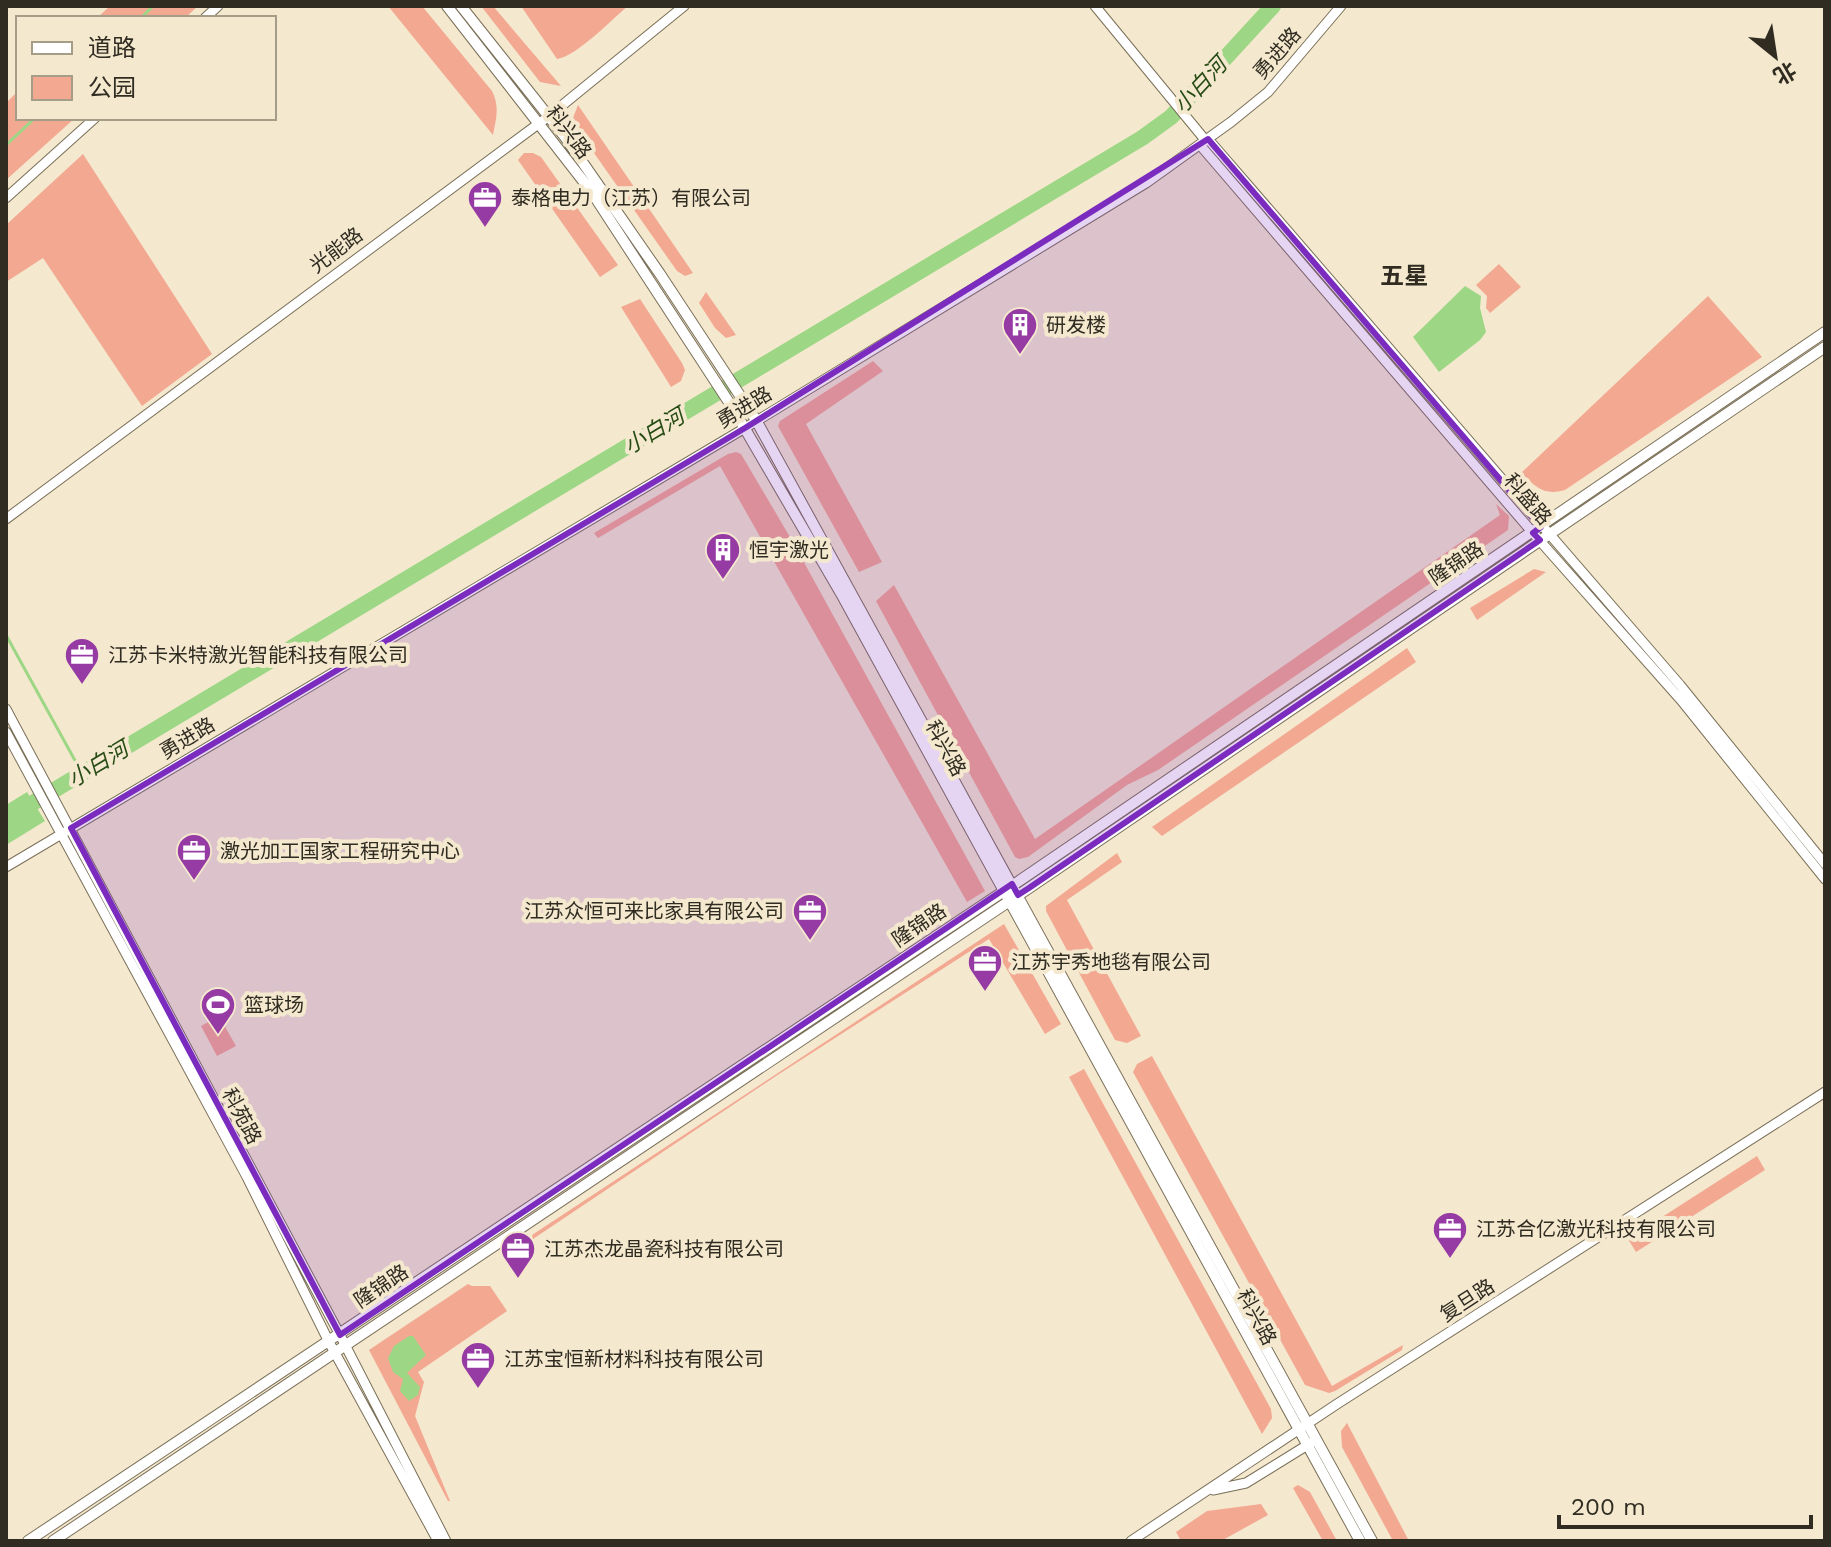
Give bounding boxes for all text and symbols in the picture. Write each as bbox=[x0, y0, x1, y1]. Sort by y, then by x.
legend bbox=[16, 16, 276, 120]
north arrow bbox=[1735, 16, 1815, 96]
street label: 勇进路 bbox=[1248, 22, 1306, 84]
text: 道路 bbox=[88, 34, 136, 62]
water label: 小白河 bbox=[1168, 49, 1234, 118]
text: 北 bbox=[1769, 57, 1801, 89]
text: 公园 bbox=[88, 74, 136, 102]
street label: 科兴路 bbox=[541, 101, 597, 163]
office icon: 泰格电力（江苏）有限公司 bbox=[466, 179, 504, 229]
place label: 泰格电力（江苏）有限公司 bbox=[511, 186, 751, 210]
street label: 光能路 bbox=[305, 222, 367, 278]
district label: 五星 bbox=[1380, 262, 1428, 290]
building icon: 研发楼 bbox=[1001, 306, 1039, 356]
place label: 研发楼 bbox=[1046, 313, 1106, 337]
street label: 勇进路 bbox=[712, 381, 776, 433]
water label: 小白河 bbox=[619, 401, 692, 459]
street label: 科盛路 bbox=[1499, 468, 1557, 530]
building icon: 恒宇激光 bbox=[704, 531, 742, 581]
street label: 隆锦路 bbox=[1424, 536, 1488, 590]
place label: 恒宇激光 bbox=[749, 538, 829, 562]
office icon: 江苏卡米特激光智能科技有限公司 bbox=[63, 636, 101, 686]
place label: 江苏卡米特激光智能科技有限公司 bbox=[108, 643, 408, 667]
street label: 勇进路 bbox=[155, 712, 219, 764]
street label: 科兴路 bbox=[921, 716, 971, 780]
water label: 小白河 bbox=[63, 734, 136, 792]
office icon: 激光加工国家工程研究中心 bbox=[175, 832, 213, 882]
place label: 激光加工国家工程研究中心 bbox=[220, 839, 460, 863]
office icon: 江苏众恒可来比家具有限公司 bbox=[791, 892, 829, 942]
street label: 隆锦路 bbox=[887, 898, 951, 952]
place label: 江苏众恒可来比家具有限公司 bbox=[524, 899, 784, 923]
office icon: 江苏宇秀地毯有限公司 bbox=[966, 943, 1004, 993]
place label: 江苏宇秀地毯有限公司 bbox=[1011, 950, 1211, 974]
sports icon: 篮球场 bbox=[199, 986, 237, 1036]
place label: 篮球场 bbox=[244, 993, 304, 1017]
street label: 科苑路 bbox=[217, 1084, 267, 1148]
office icon: 江苏合亿激光科技有限公司 bbox=[1431, 1210, 1469, 1260]
place label: 江苏合亿激光科技有限公司 bbox=[1476, 1217, 1716, 1241]
office icon: 江苏杰龙晶瓷科技有限公司 bbox=[499, 1230, 537, 1280]
place label: 江苏杰龙晶瓷科技有限公司 bbox=[544, 1237, 784, 1261]
street label: 隆锦路 bbox=[349, 1259, 413, 1313]
street label: 复旦路 bbox=[1435, 1274, 1499, 1326]
street label: 科兴路 bbox=[1232, 1285, 1282, 1349]
office icon: 江苏宝恒新材料科技有限公司 bbox=[459, 1340, 497, 1390]
place label: 江苏宝恒新材料科技有限公司 bbox=[504, 1347, 764, 1371]
scale bar bbox=[1559, 1479, 1811, 1529]
text: 200 m bbox=[1571, 1493, 1646, 1521]

